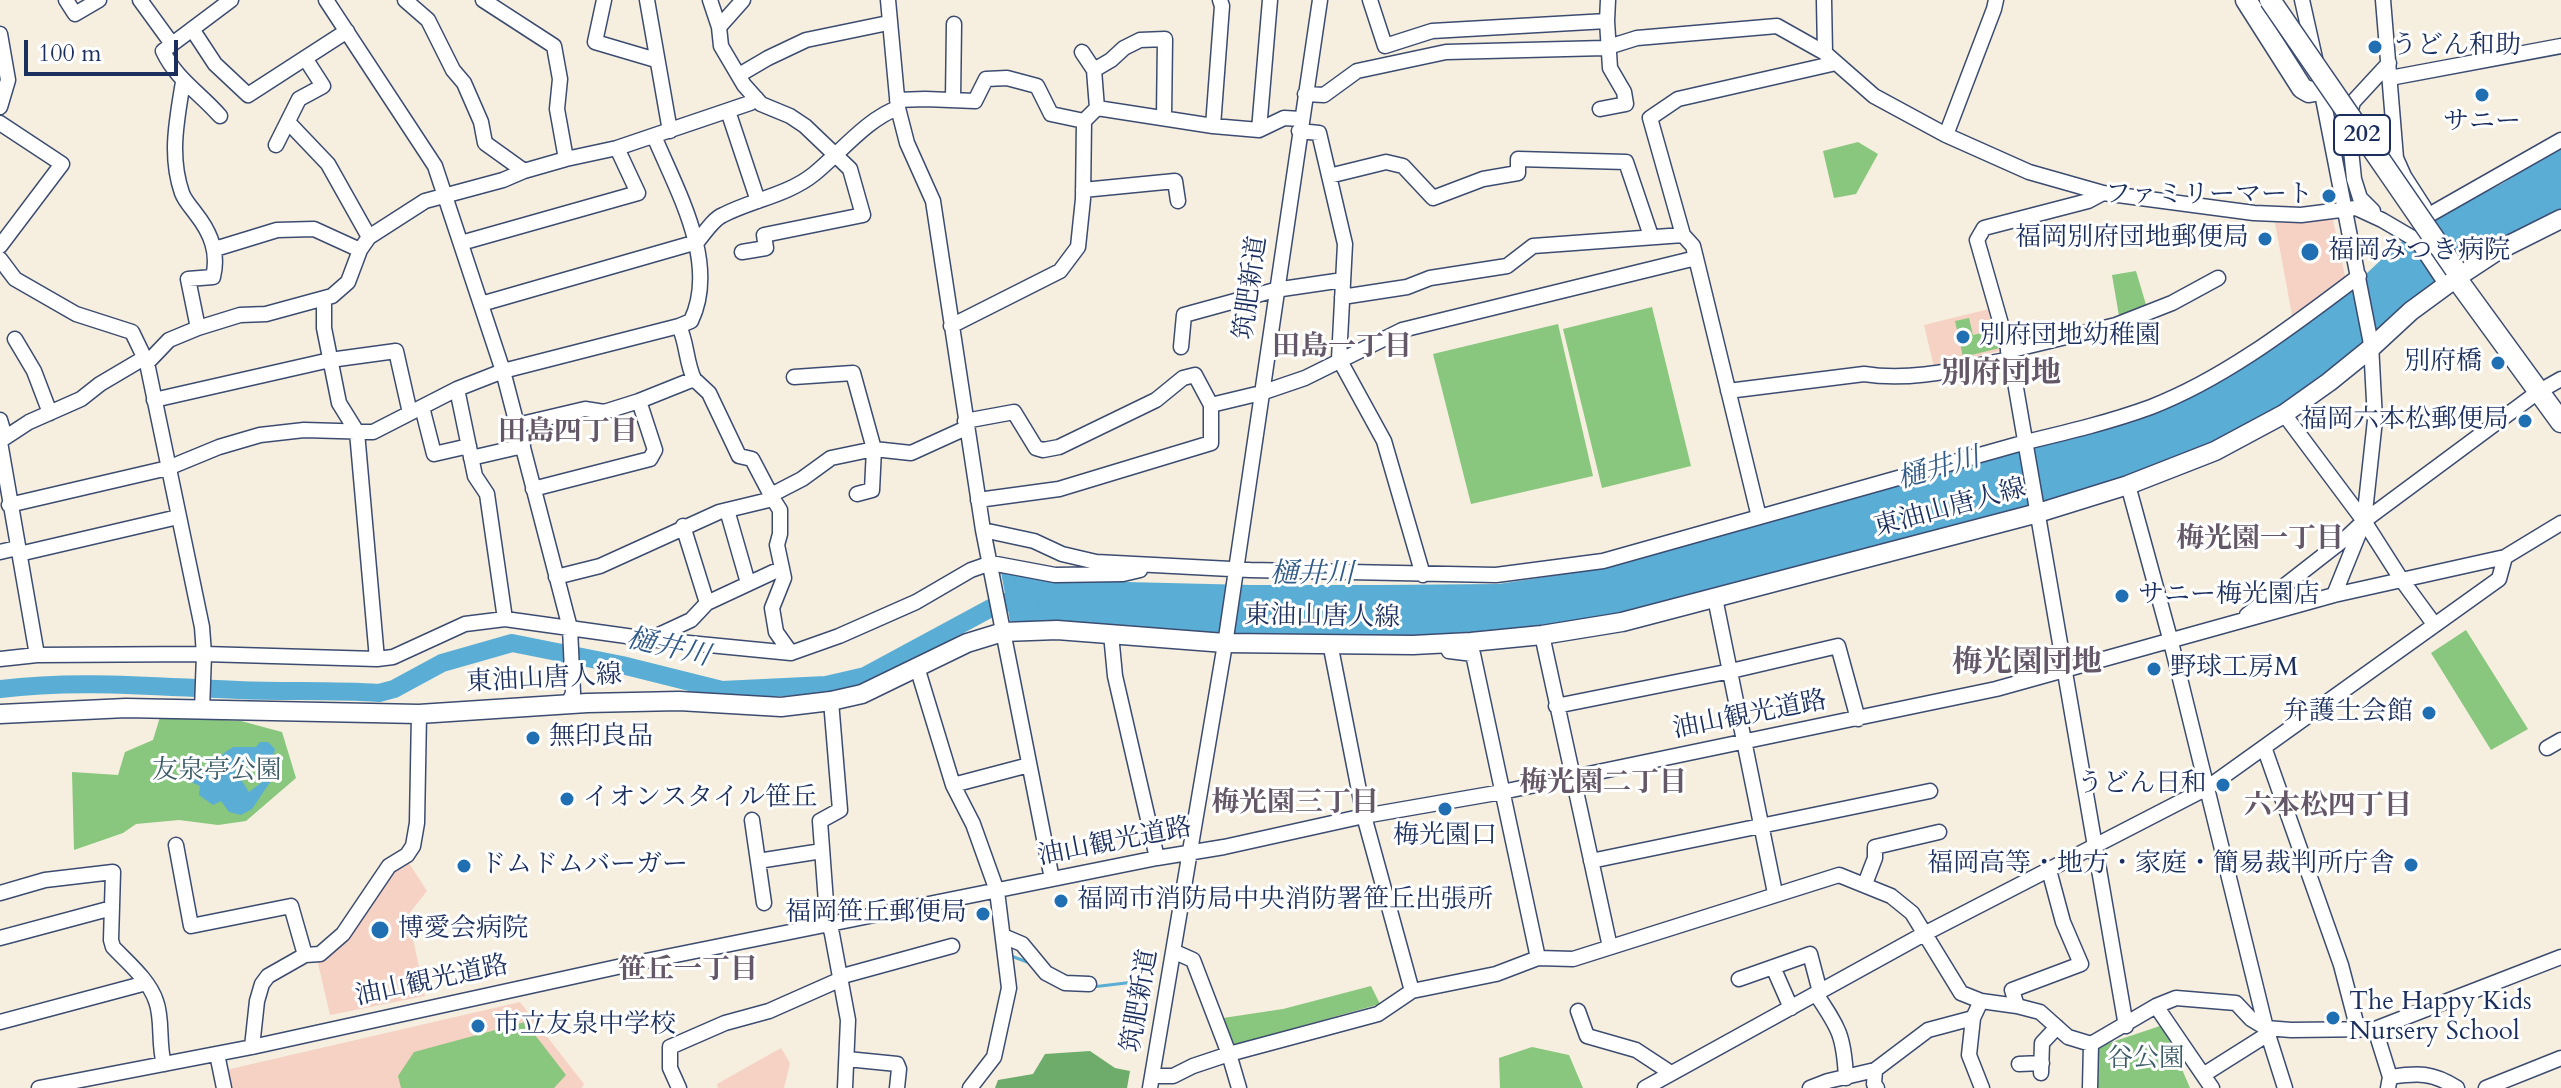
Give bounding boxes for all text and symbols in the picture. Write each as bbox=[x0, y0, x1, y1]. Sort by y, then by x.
scale bar bbox=[28, 24, 182, 74]
place label: うどん和助 bbox=[2391, 31, 2521, 63]
text: 100 m bbox=[38, 37, 102, 70]
marker: うどん和助 bbox=[2366, 38, 2384, 56]
marker: サニー bbox=[2473, 86, 2491, 104]
place label: サニー bbox=[2443, 107, 2521, 139]
road number: 202 bbox=[2334, 115, 2390, 155]
place label: ファミリーマート bbox=[2105, 180, 2313, 212]
marker: ファミリーマート bbox=[2320, 187, 2338, 205]
place label: 福岡別府団地郵便局 bbox=[2015, 223, 2249, 255]
marker: 福岡別府団地郵便局 bbox=[2256, 230, 2274, 248]
street label: 筑肥新道 bbox=[1229, 234, 1275, 342]
place label: 福岡みつき病院 bbox=[2328, 236, 2510, 268]
marker: 福岡みつき病院 bbox=[2299, 241, 2321, 263]
place label: 別府団地幼稚園 bbox=[1979, 321, 2161, 353]
marker: 別府団地幼稚園 bbox=[1954, 328, 1972, 346]
district label: 田島一丁目 bbox=[1272, 332, 1412, 366]
place label: 別府橋 bbox=[2404, 347, 2482, 379]
marker: 別府橋 bbox=[2489, 354, 2507, 372]
district label: 別府団地 bbox=[1941, 357, 2061, 393]
place label: 福岡六本松郵便局 bbox=[2301, 405, 2509, 437]
marker: 福岡六本松郵便局 bbox=[2516, 412, 2534, 430]
district label: 田島四丁目 bbox=[498, 417, 638, 451]
water label: 樋井川 bbox=[1894, 442, 1984, 498]
street label: 東油山唐人線 bbox=[1871, 474, 2029, 544]
district label: 梅光園一丁目 bbox=[2176, 524, 2344, 558]
water label: 樋井川 bbox=[1270, 559, 1354, 593]
place label: サニー梅光園店 bbox=[2138, 580, 2320, 612]
marker: サニー梅光園店 bbox=[2113, 587, 2131, 605]
street label: 東油山唐人線 bbox=[1244, 601, 1400, 635]
water label: 樋井川 bbox=[623, 623, 713, 675]
district label: 梅光園団地 bbox=[1952, 646, 2102, 682]
place label: 野球工房M bbox=[2170, 653, 2298, 685]
street label: 東油山唐人線 bbox=[465, 660, 623, 700]
marker: 野球工房M bbox=[2145, 660, 2163, 678]
street label: 油山観光道路 bbox=[1670, 686, 1830, 746]
place label: 弁護士会館 bbox=[2283, 697, 2413, 729]
marker: 弁護士会館 bbox=[2420, 704, 2438, 722]
place label: 無印良品 bbox=[549, 722, 653, 754]
marker: 無印良品 bbox=[524, 729, 542, 747]
park label: 友泉亭公園 bbox=[152, 756, 282, 788]
district label: 梅光園二丁目 bbox=[1519, 768, 1687, 802]
place label: うどん日和 bbox=[2077, 769, 2207, 801]
marker: うどん日和 bbox=[2214, 776, 2232, 794]
place label: イオンスタイル笹丘 bbox=[583, 783, 817, 815]
district label: 梅光園三丁目 bbox=[1211, 788, 1379, 822]
marker: イオンスタイル笹丘 bbox=[558, 790, 576, 808]
district label: 六本松四丁目 bbox=[2244, 791, 2412, 825]
marker: 梅光園口 bbox=[1436, 800, 1454, 818]
street label: 油山観光道路 bbox=[1035, 813, 1195, 873]
place label: 梅光園口 bbox=[1393, 821, 1497, 853]
place label: 福岡高等・地方・家庭・簡易裁判所庁舎 bbox=[1927, 849, 2395, 881]
place label: ドムドムバーガー bbox=[480, 850, 688, 882]
marker: 福岡高等・地方・家庭・簡易裁判所庁舎 bbox=[2402, 856, 2420, 874]
marker: ドムドムバーガー bbox=[455, 857, 473, 875]
place label: 福岡市消防局中央消防署笹丘出張所 bbox=[1077, 885, 1493, 917]
marker: 福岡市消防局中央消防署笹丘出張所 bbox=[1052, 892, 1070, 910]
place label: 福岡笹丘郵便局 bbox=[785, 898, 967, 930]
marker: 福岡笹丘郵便局 bbox=[974, 905, 992, 923]
place label: 博愛会病院 bbox=[398, 914, 528, 946]
marker: 博愛会病院 bbox=[369, 919, 391, 941]
street label: 筑肥新道 bbox=[1117, 947, 1165, 1055]
street label: 油山観光道路 bbox=[352, 951, 512, 1013]
district label: 笹丘一丁目 bbox=[618, 955, 758, 989]
place label: The Happy Kids Nursery School bbox=[2349, 987, 2532, 1048]
marker: The Happy Kids Nursery School bbox=[2324, 1009, 2342, 1027]
place label: 市立友泉中学校 bbox=[494, 1010, 676, 1042]
marker: 市立友泉中学校 bbox=[469, 1017, 487, 1035]
park label: 谷公園 bbox=[2107, 1044, 2185, 1076]

